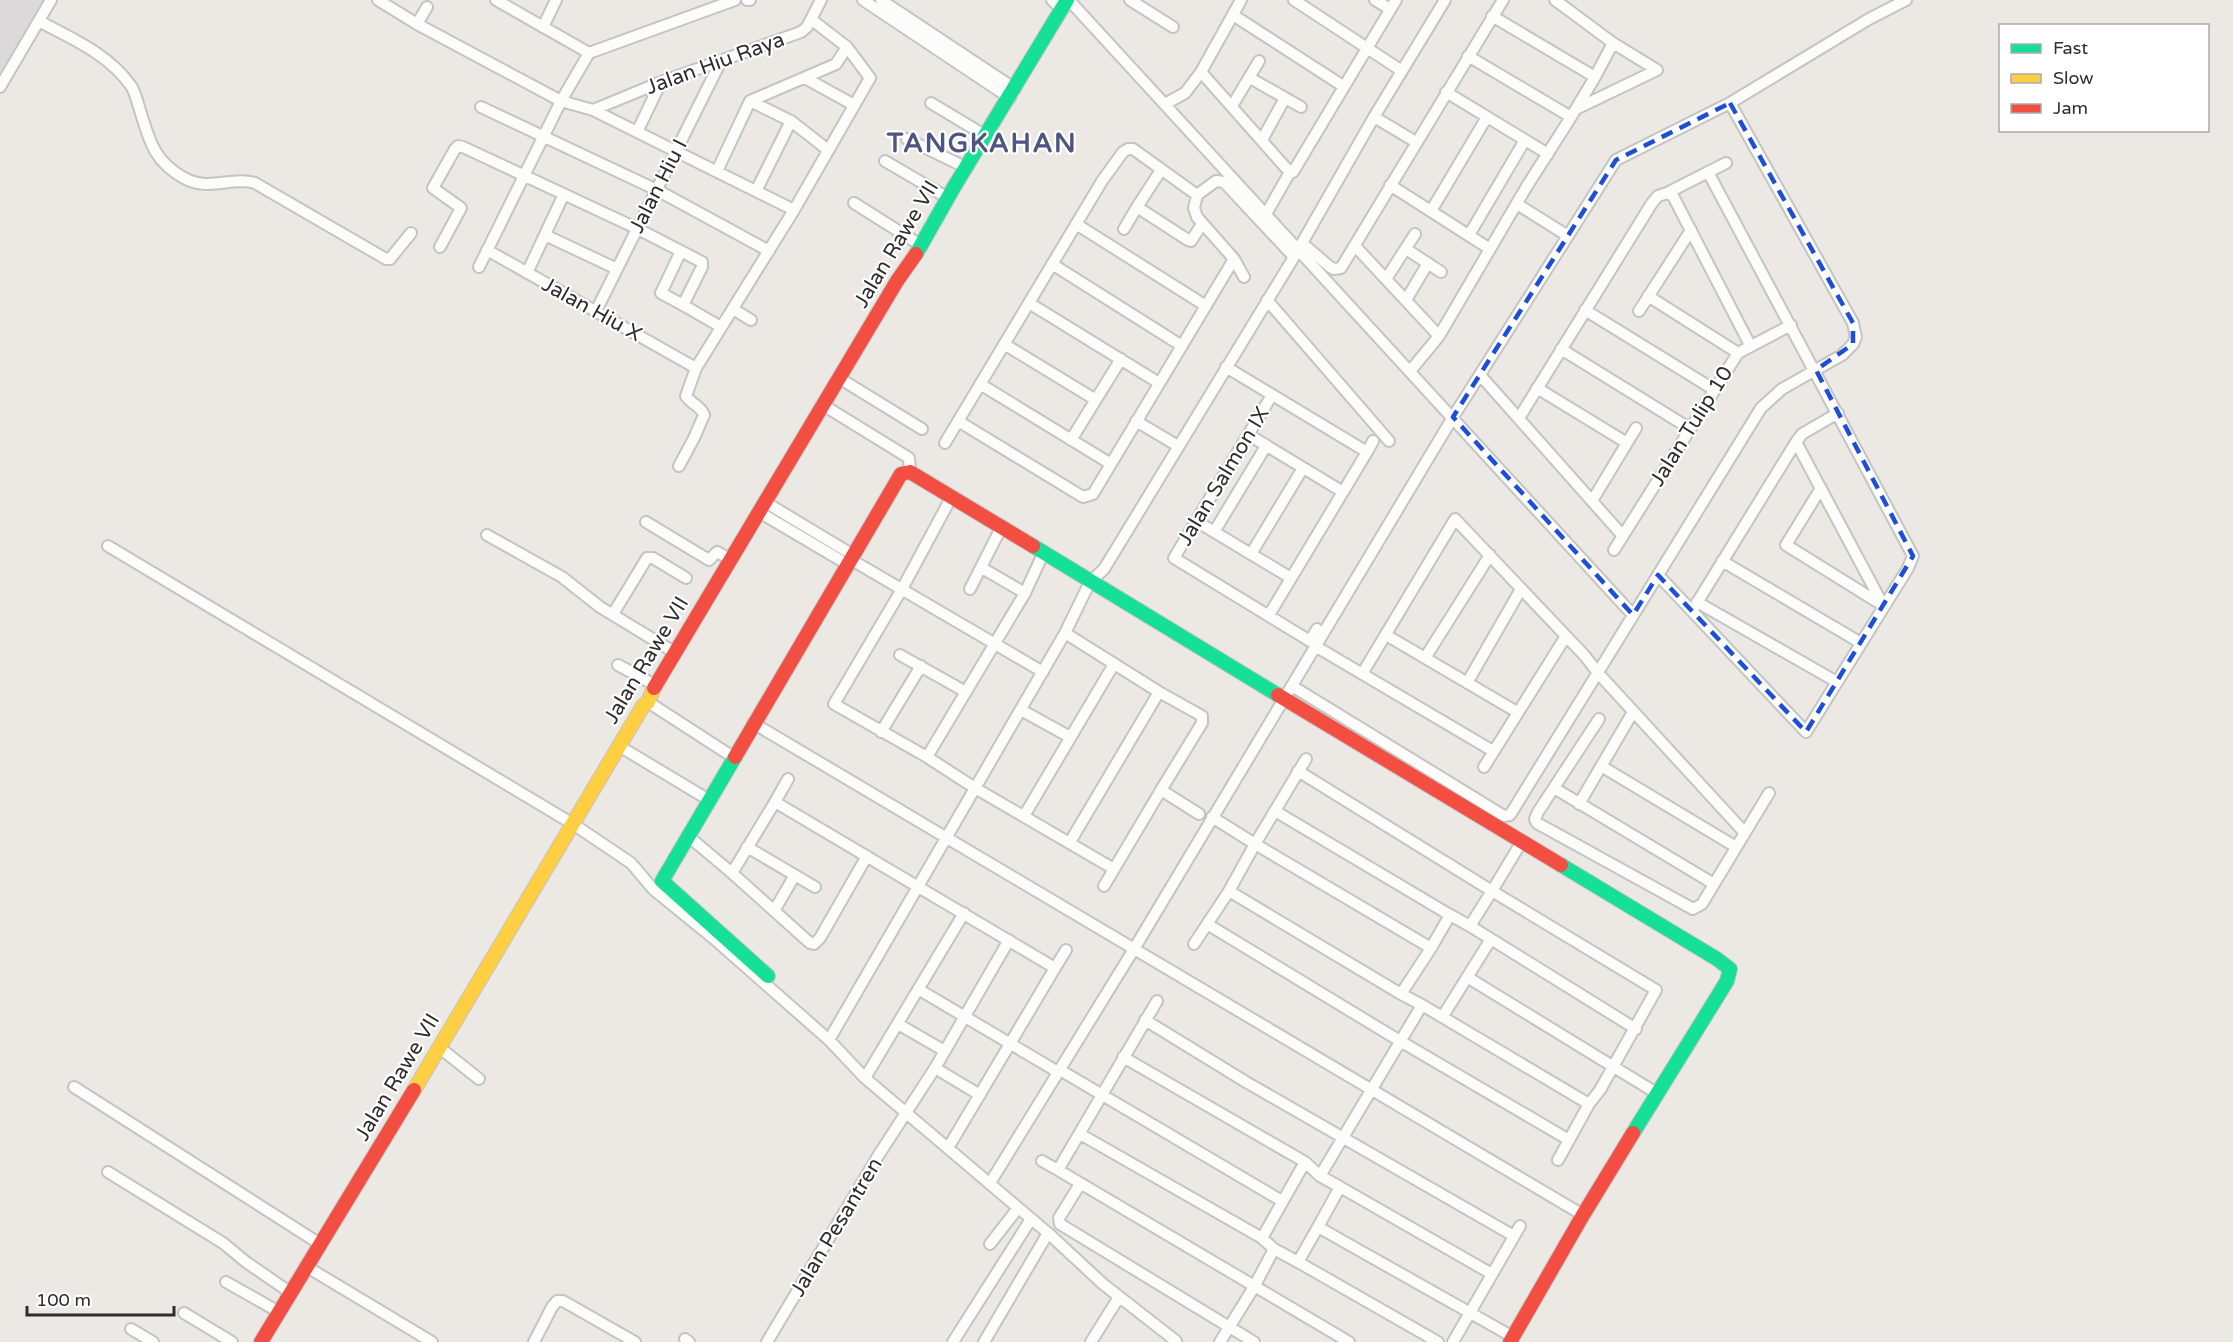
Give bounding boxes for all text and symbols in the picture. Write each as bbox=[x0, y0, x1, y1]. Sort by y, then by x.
legend bbox=[1999, 24, 2209, 132]
street label: Jalan Hiu Raya bbox=[643, 27, 788, 100]
text: Fast bbox=[2053, 37, 2088, 59]
text: Slow bbox=[2053, 67, 2094, 89]
text: Jam bbox=[2053, 97, 2088, 119]
district label: TANGKAHAN bbox=[886, 127, 1077, 160]
street label: Jalan Hiu I bbox=[624, 135, 693, 237]
street label: Jalan Rawe VII bbox=[849, 176, 944, 312]
street label: Jalan Hiu X bbox=[538, 272, 646, 347]
street label: Jalan Tulip 10 bbox=[1645, 362, 1738, 491]
street label: Jalan Salmon IX bbox=[1172, 402, 1275, 550]
street label: Jalan Rawe VII bbox=[599, 592, 694, 728]
street label: Jalan Rawe VII bbox=[350, 1009, 445, 1145]
street label: Jalan Pesantren bbox=[785, 1153, 888, 1301]
scale bar bbox=[27, 1279, 174, 1317]
text: 100 m bbox=[36, 1289, 91, 1311]

